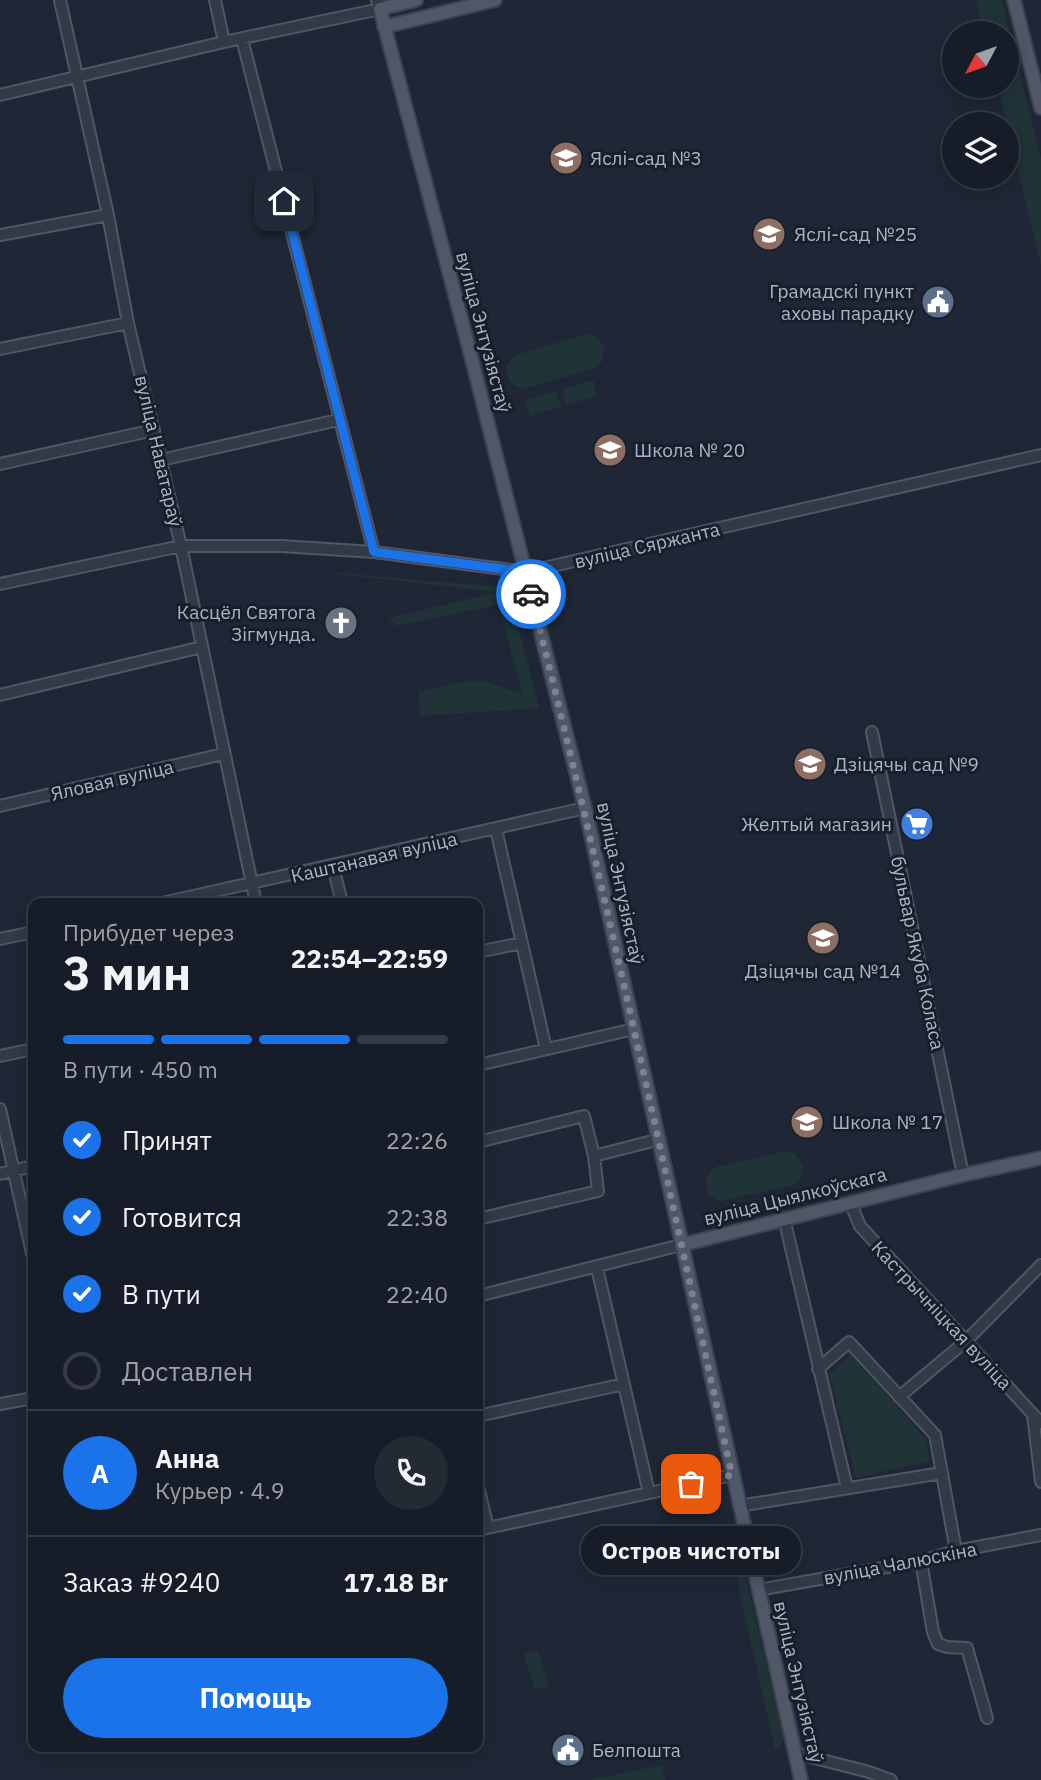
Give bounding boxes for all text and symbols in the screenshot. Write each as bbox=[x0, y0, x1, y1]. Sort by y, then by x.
north arrow bbox=[942, 21, 1018, 98]
map controls bbox=[942, 21, 1019, 189]
button: layers bbox=[942, 112, 1019, 189]
school or university icon: Яслі-сад №3 bbox=[547, 139, 585, 177]
place label: Яслі-сад №3 bbox=[590, 146, 702, 170]
pin bbox=[254, 171, 314, 231]
icon: home bbox=[265, 182, 303, 220]
school or university icon: Яслі-сад №25 bbox=[750, 215, 788, 253]
place label: Яслі-сад №25 bbox=[794, 222, 917, 246]
street label: вуліца Энтузіястаў bbox=[451, 249, 517, 415]
place label: Грамадскі пункт аховы парадку bbox=[769, 279, 915, 325]
public building icon: Грамадскі пункт аховы парадку bbox=[919, 283, 957, 321]
street label: вуліца Наватараў bbox=[130, 373, 188, 529]
school or university icon: Школа № 20 bbox=[591, 431, 629, 469]
place label: Школа № 20 bbox=[634, 438, 745, 462]
street label: вуліца Сяржанта bbox=[572, 517, 722, 573]
courier bbox=[496, 559, 566, 629]
icon: car bbox=[512, 575, 550, 613]
place label: Касцёл Святога Зігмунда. bbox=[177, 600, 316, 646]
church icon: Касцёл Святога Зігмунда. bbox=[322, 604, 360, 642]
school or university icon: Дзіцячы сад №9 bbox=[791, 745, 829, 783]
place label: Дзіцячы сад №9 bbox=[834, 752, 979, 776]
street label: Яловая вуліца bbox=[48, 754, 176, 806]
street label: вуліца Энтузіястаў bbox=[592, 800, 650, 967]
supermarket icon: Желтый магазин bbox=[898, 805, 936, 843]
place label: Желтый магазин bbox=[741, 812, 892, 836]
street label: Каштанавая вуліца bbox=[289, 826, 459, 888]
street label: бульвар Якуба Коласа bbox=[886, 854, 950, 1052]
text: Прибудет через bbox=[63, 917, 235, 947]
school or university icon: Дзіцячы сад №14 bbox=[804, 919, 842, 957]
text: 22:54–22:59 bbox=[291, 941, 448, 975]
text: 3 мин bbox=[63, 943, 191, 1003]
place label: Дзіцячы сад №14 bbox=[745, 959, 901, 983]
text: В пути · 450 m bbox=[63, 1054, 218, 1084]
school or university icon: Школа № 17 bbox=[788, 1103, 826, 1141]
place label: Школа № 17 bbox=[832, 1110, 943, 1134]
icon: check bbox=[63, 1121, 101, 1159]
text: Принят bbox=[122, 1123, 212, 1157]
text: 22:26 bbox=[386, 1125, 448, 1155]
street label: вуліца Цыялкоўскага bbox=[701, 1162, 889, 1230]
icon: check bbox=[63, 1198, 101, 1236]
text: Готовится bbox=[122, 1200, 242, 1234]
text: 22:38 bbox=[386, 1202, 448, 1232]
street label: Кастрычніцкая вуліца bbox=[867, 1235, 1017, 1395]
icon: check bbox=[63, 1275, 101, 1313]
text: В пути bbox=[122, 1277, 201, 1311]
text: 22:40 bbox=[386, 1279, 448, 1309]
text: Доставлен bbox=[122, 1354, 253, 1388]
button: phone bbox=[374, 1436, 448, 1510]
text: Анна bbox=[155, 1441, 219, 1475]
pin bbox=[661, 1454, 721, 1514]
text: А bbox=[91, 1456, 109, 1490]
icon: bag bbox=[672, 1465, 710, 1503]
text: Курьер · 4.9 bbox=[155, 1475, 285, 1505]
callout: Остров чистоты bbox=[581, 1526, 801, 1575]
text: Остров чистоты bbox=[602, 1535, 780, 1565]
street label: вуліца Чалюскіна bbox=[821, 1536, 979, 1590]
text: Заказ #9240 bbox=[63, 1565, 220, 1599]
text: 17.18 Br bbox=[344, 1565, 448, 1599]
street label: вуліца Энтузіястаў bbox=[769, 1599, 829, 1766]
button: Помощь bbox=[63, 1658, 448, 1738]
public building icon: Белпошта bbox=[549, 1731, 587, 1769]
place label: Белпошта bbox=[592, 1738, 681, 1762]

